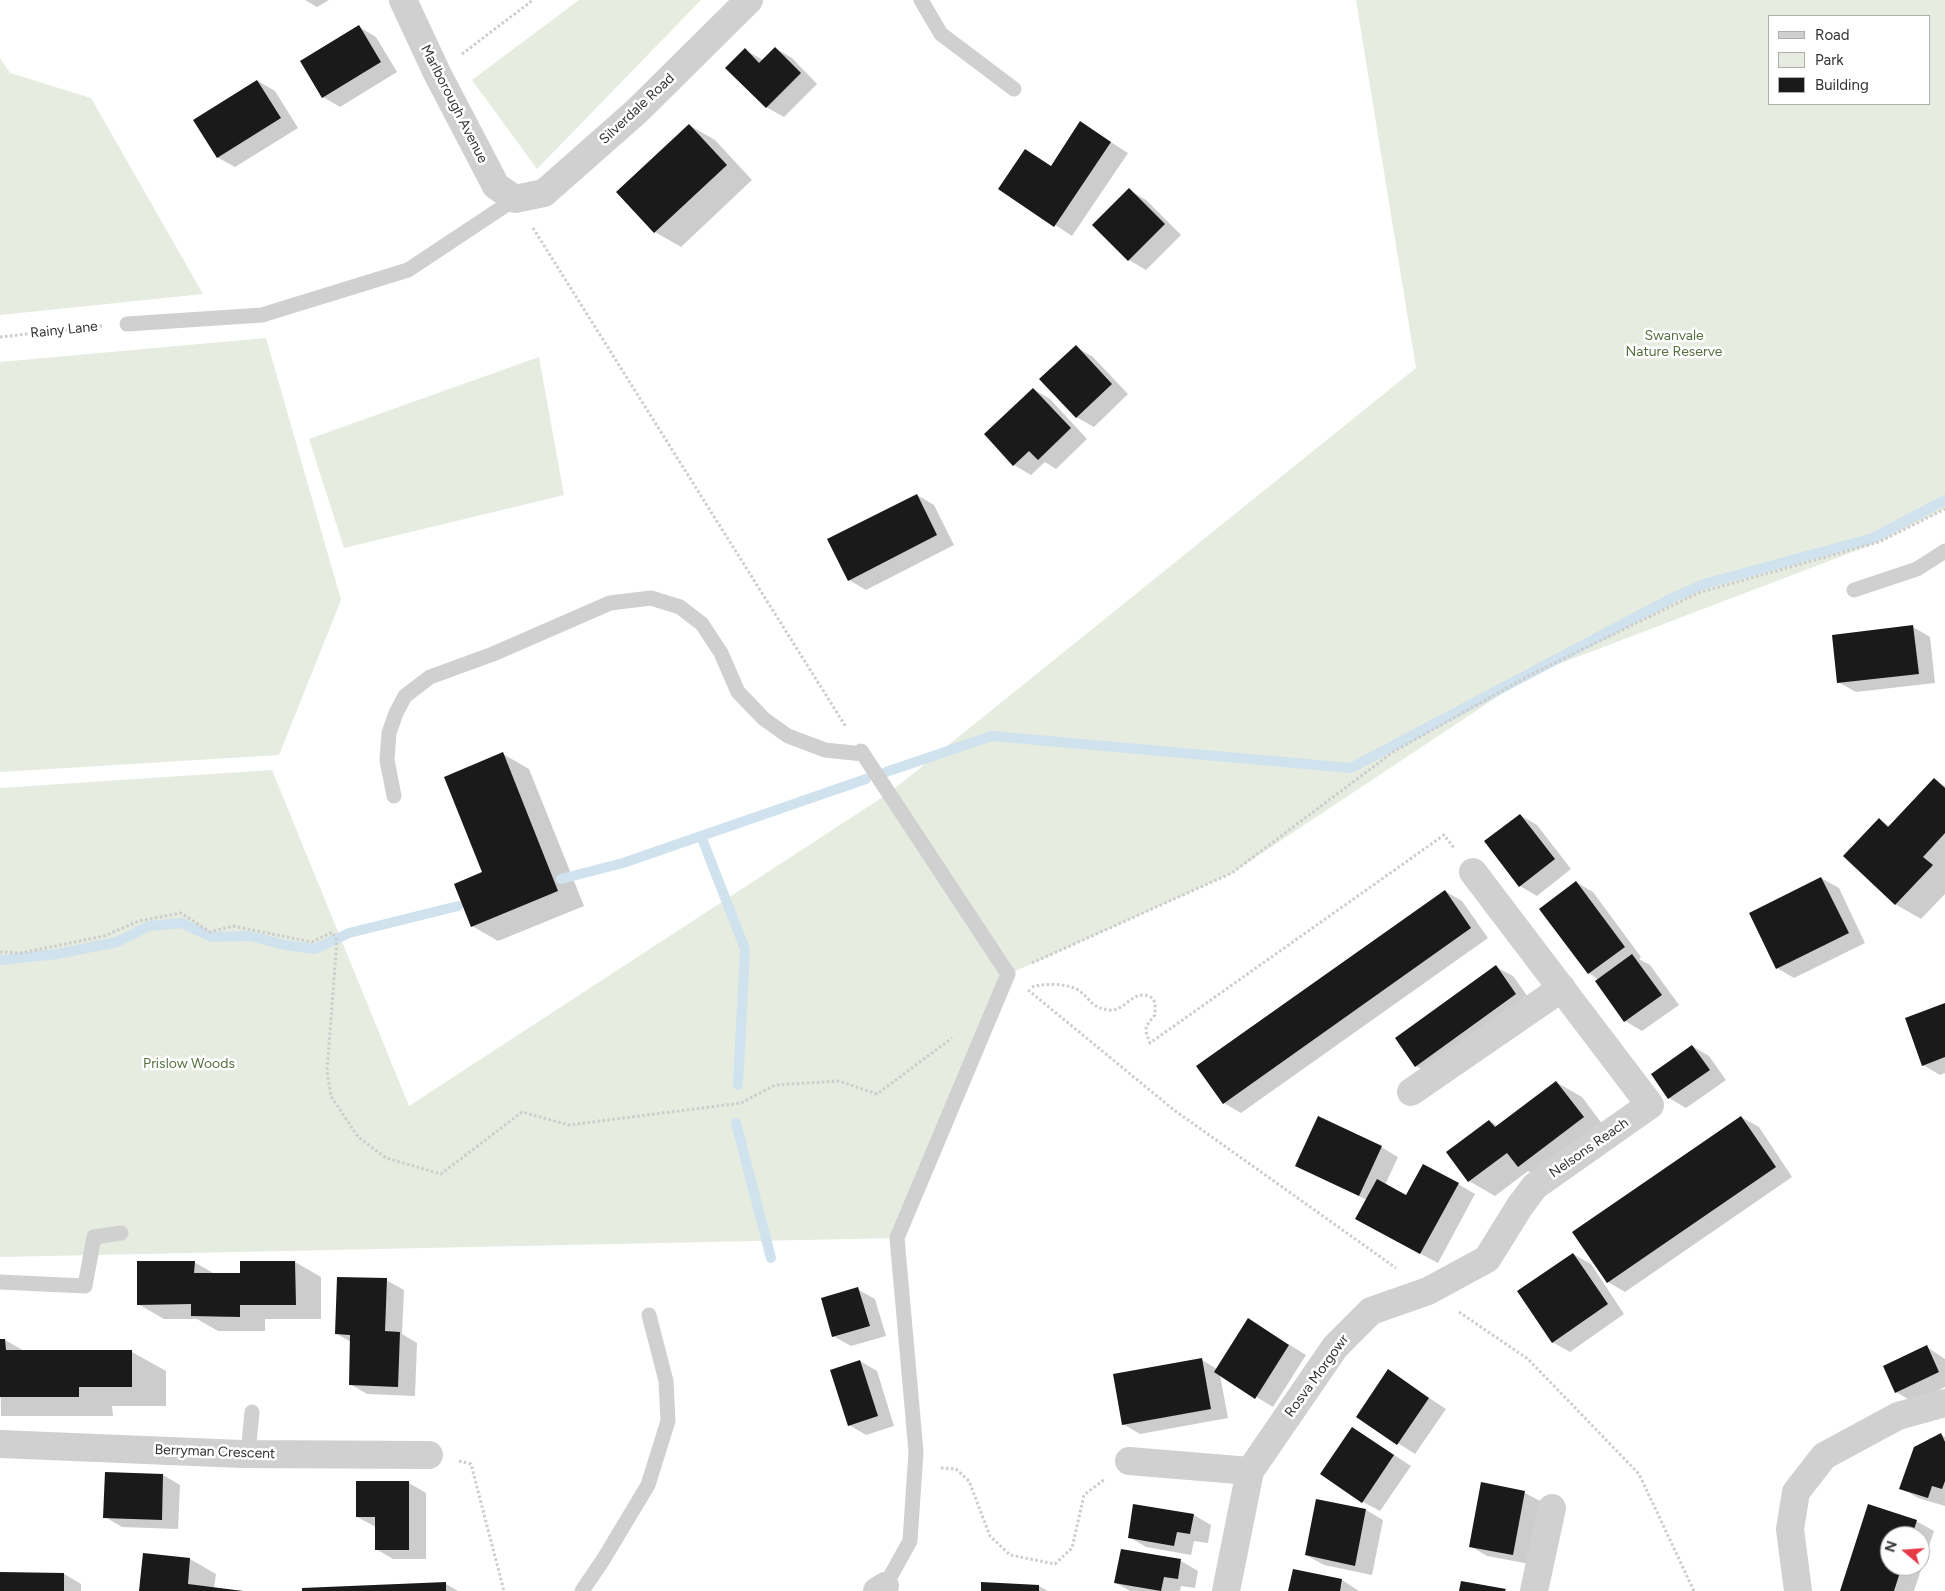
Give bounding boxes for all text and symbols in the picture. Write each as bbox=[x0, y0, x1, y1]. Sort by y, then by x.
legend bbox=[1768, 15, 1930, 105]
text: Road bbox=[1815, 26, 1850, 44]
street label: Marlborough Avenue bbox=[417, 42, 491, 166]
text: Park bbox=[1815, 51, 1844, 69]
street label: Silverdale Road bbox=[596, 70, 678, 148]
text: Building bbox=[1815, 76, 1869, 94]
street label: Rainy Lane bbox=[30, 318, 98, 342]
park label: Swanvale Nature Reserve bbox=[1626, 328, 1722, 361]
park label: Prislow Woods bbox=[143, 1056, 235, 1072]
street label: Nelsons Reach bbox=[1546, 1114, 1632, 1182]
street label: Rosva Morgowr bbox=[1281, 1332, 1353, 1420]
street label: Berryman Crescent bbox=[154, 1441, 276, 1463]
north arrow bbox=[1880, 1526, 1930, 1576]
text: N bbox=[1881, 1539, 1901, 1554]

